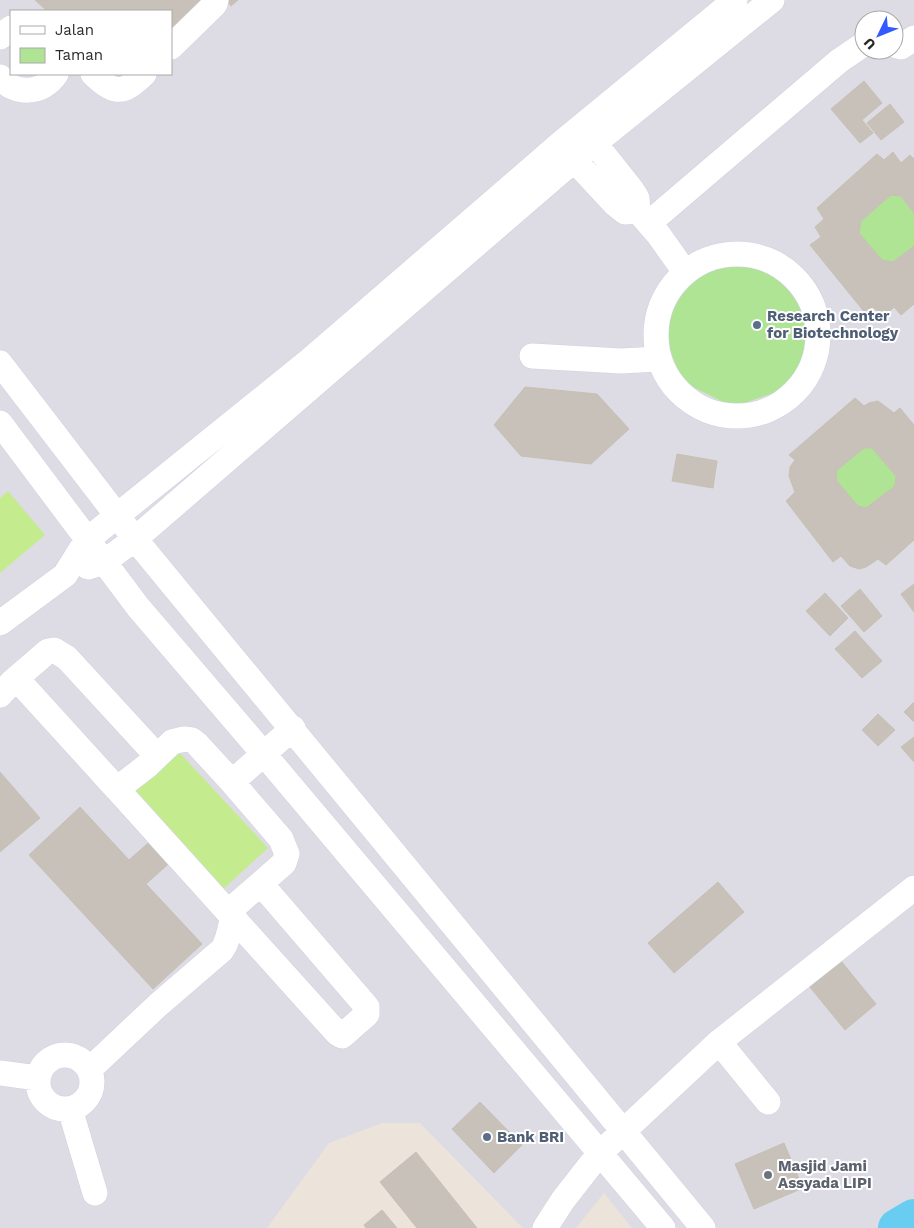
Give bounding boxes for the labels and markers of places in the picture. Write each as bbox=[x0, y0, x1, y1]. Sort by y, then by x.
place label: Research Center for Biotechnology bbox=[767, 307, 899, 342]
marker: Research Center for Biotechnology bbox=[751, 319, 763, 331]
place label: Bank BRI bbox=[497, 1128, 564, 1146]
marker: Bank BRI bbox=[481, 1131, 493, 1143]
place label: Masjid Jami Assyada LIPI bbox=[778, 1157, 872, 1192]
marker: Masjid Jami Assyada LIPI bbox=[762, 1169, 774, 1181]

